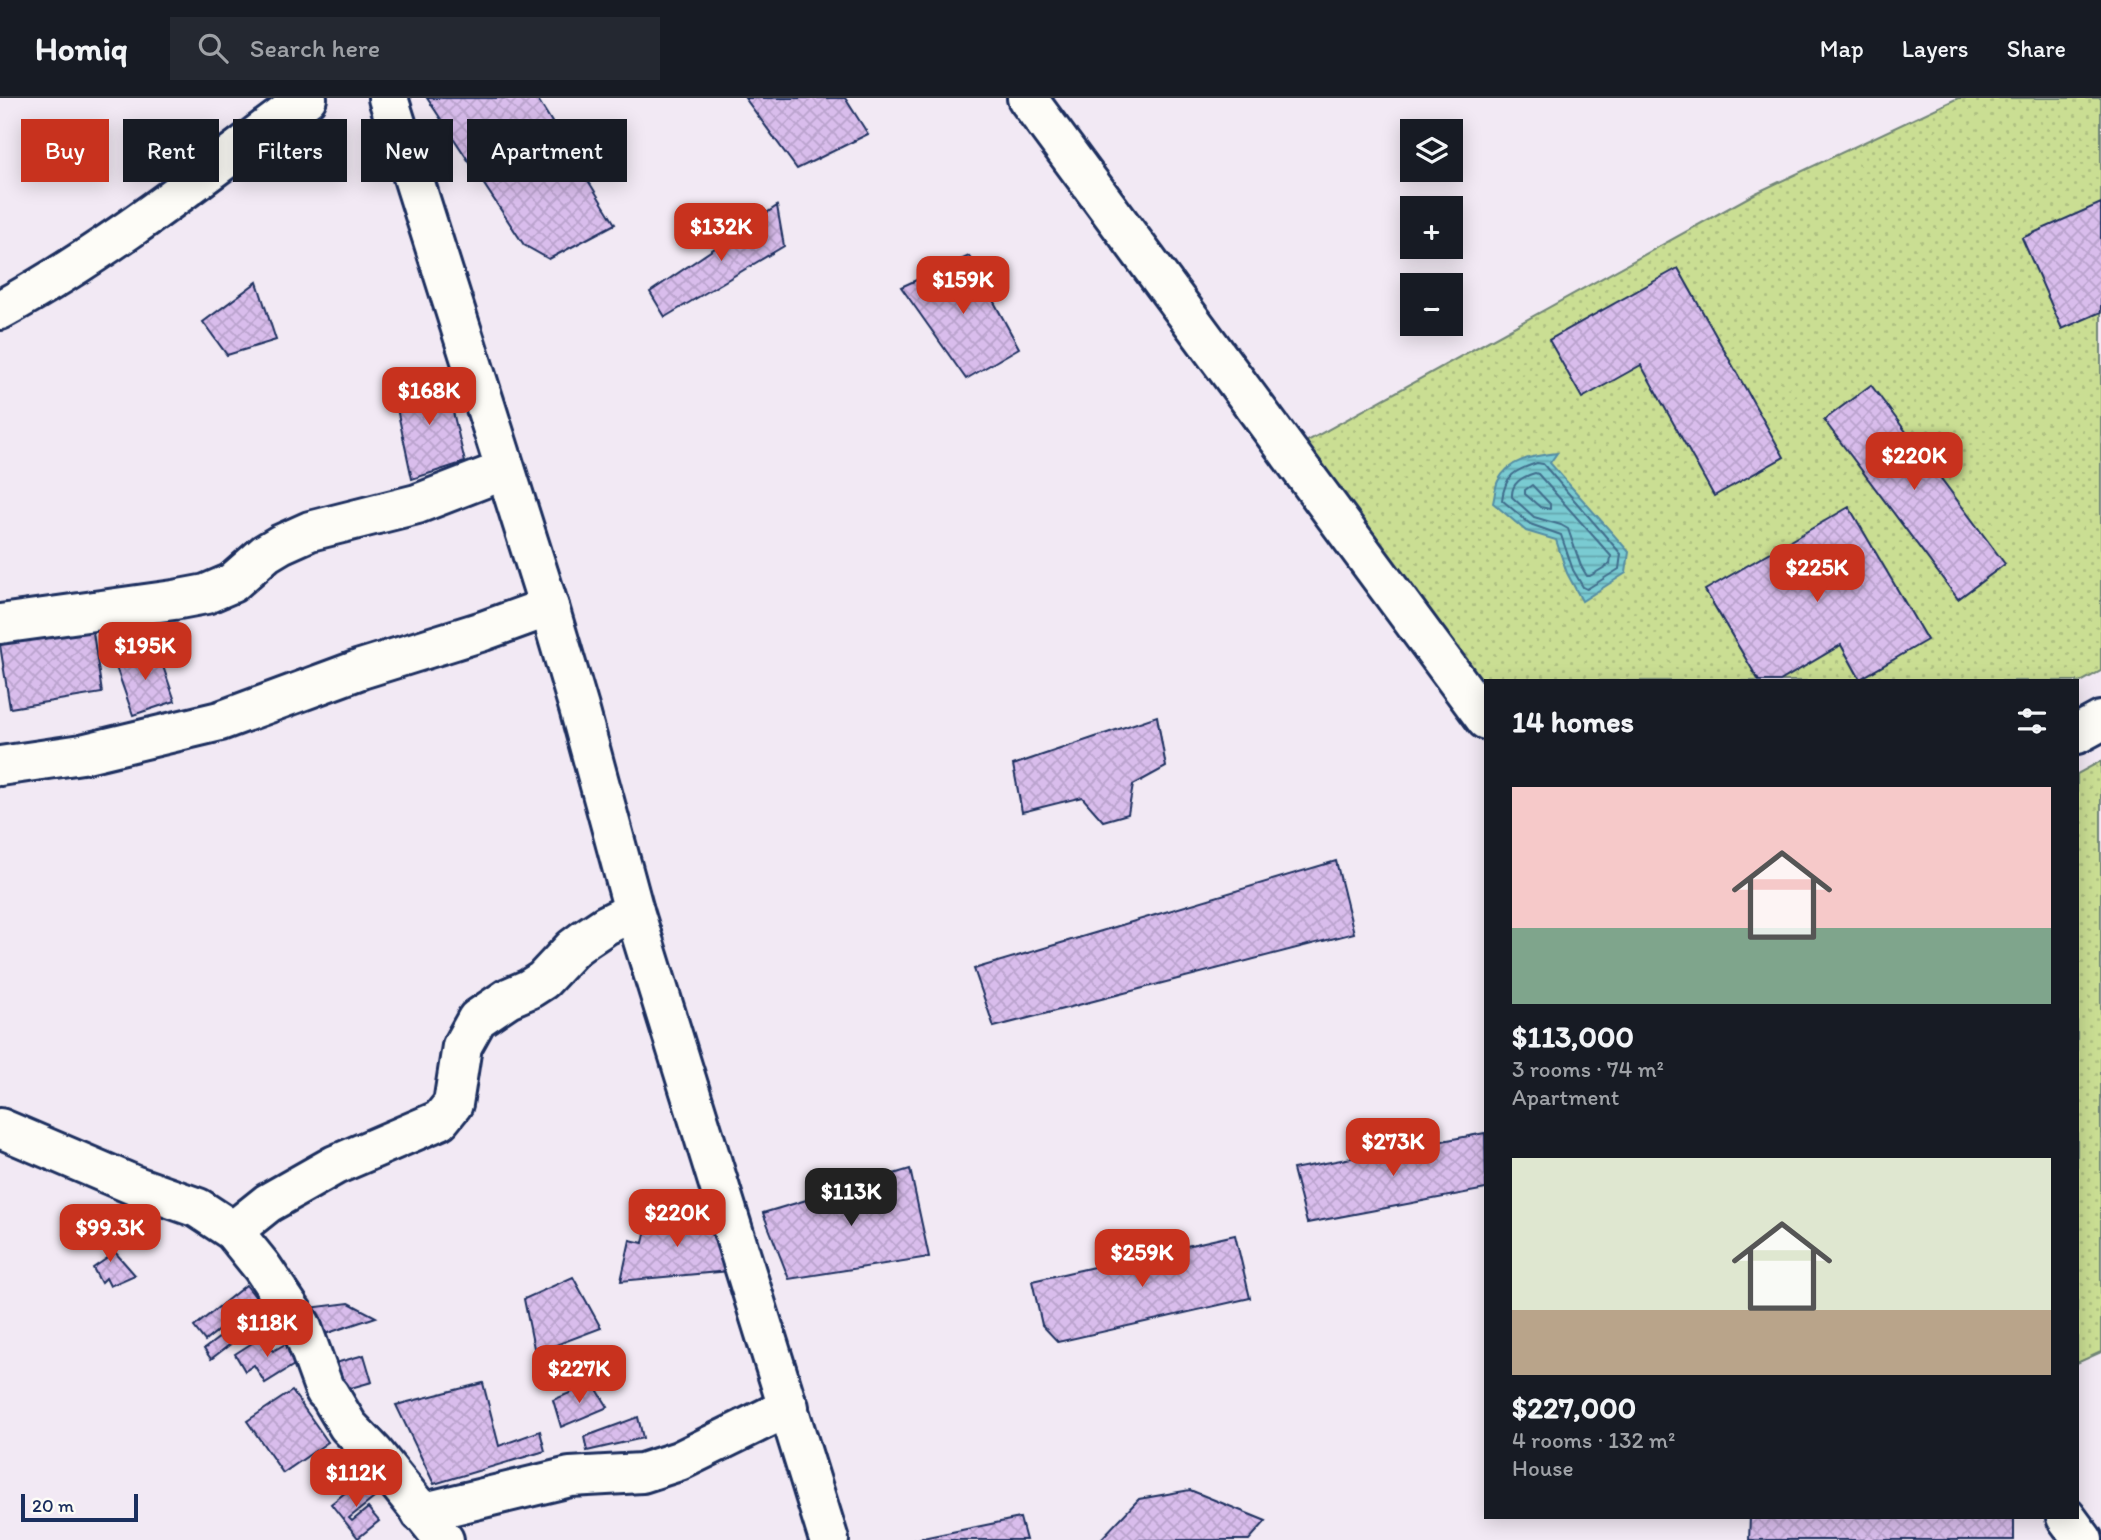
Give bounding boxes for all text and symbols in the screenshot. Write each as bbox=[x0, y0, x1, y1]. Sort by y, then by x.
search box bbox=[170, 17, 660, 80]
text: Homiq bbox=[35, 29, 128, 68]
icon: search bbox=[194, 29, 232, 67]
text: Search here bbox=[250, 32, 380, 64]
text: Map bbox=[1820, 34, 1864, 63]
text: Layers bbox=[1902, 34, 1969, 63]
text: Share bbox=[2007, 34, 2066, 63]
chip: Buy bbox=[21, 119, 109, 182]
chip: Rent bbox=[123, 119, 219, 182]
chip: Filters bbox=[233, 119, 347, 182]
chip: New bbox=[361, 119, 453, 182]
chip: Apartment bbox=[467, 119, 627, 182]
map controls bbox=[1400, 119, 1463, 336]
button: layers bbox=[1400, 119, 1463, 182]
button: + bbox=[1400, 196, 1463, 259]
pin: $132K bbox=[672, 204, 770, 263]
text: $132K bbox=[690, 212, 752, 240]
pin: $159K bbox=[914, 256, 1012, 316]
text: $159K bbox=[932, 265, 994, 293]
button: − bbox=[1400, 273, 1463, 336]
pin: $168K bbox=[380, 368, 478, 427]
text: $168K bbox=[398, 376, 460, 404]
pin: $220K bbox=[1865, 432, 1963, 492]
text: $220K bbox=[1882, 441, 1946, 469]
pin: $225K bbox=[1768, 545, 1866, 604]
text: $225K bbox=[1786, 553, 1848, 581]
pin: $195K bbox=[96, 622, 194, 682]
text: $195K bbox=[114, 631, 176, 659]
icon: filters bbox=[2013, 702, 2051, 740]
text: 14 homes bbox=[1512, 703, 1634, 740]
icon: home bbox=[1719, 832, 1845, 958]
text: $113,000 bbox=[1512, 1018, 1634, 1055]
text: 3 rooms · 74 m² bbox=[1512, 1055, 1664, 1083]
text: Apartment bbox=[1512, 1083, 1619, 1111]
pin: $273K bbox=[1344, 1118, 1442, 1178]
text: $273K bbox=[1362, 1127, 1424, 1155]
pin: $113K bbox=[802, 1168, 900, 1228]
text: $113K bbox=[821, 1177, 881, 1205]
pin: $220K bbox=[628, 1190, 726, 1249]
text: $220K bbox=[645, 1198, 709, 1226]
icon: home bbox=[1719, 1203, 1845, 1329]
pin: $99.3K bbox=[53, 1204, 167, 1264]
text: $99.3K bbox=[76, 1213, 144, 1241]
pin: $259K bbox=[1093, 1230, 1191, 1289]
text: $259K bbox=[1111, 1238, 1173, 1266]
pin: $118K bbox=[218, 1300, 316, 1359]
text: $118K bbox=[237, 1308, 297, 1336]
pin: $227K bbox=[530, 1346, 628, 1405]
text: $227K bbox=[548, 1354, 610, 1382]
text: $227,000 bbox=[1512, 1389, 1636, 1426]
text: 4 rooms · 132 m² bbox=[1512, 1426, 1675, 1454]
pin: $112K bbox=[307, 1450, 405, 1509]
text: House bbox=[1512, 1454, 1574, 1482]
text: $112K bbox=[326, 1458, 386, 1486]
scale bar bbox=[21, 1491, 138, 1523]
text: 20 m bbox=[32, 1494, 74, 1517]

